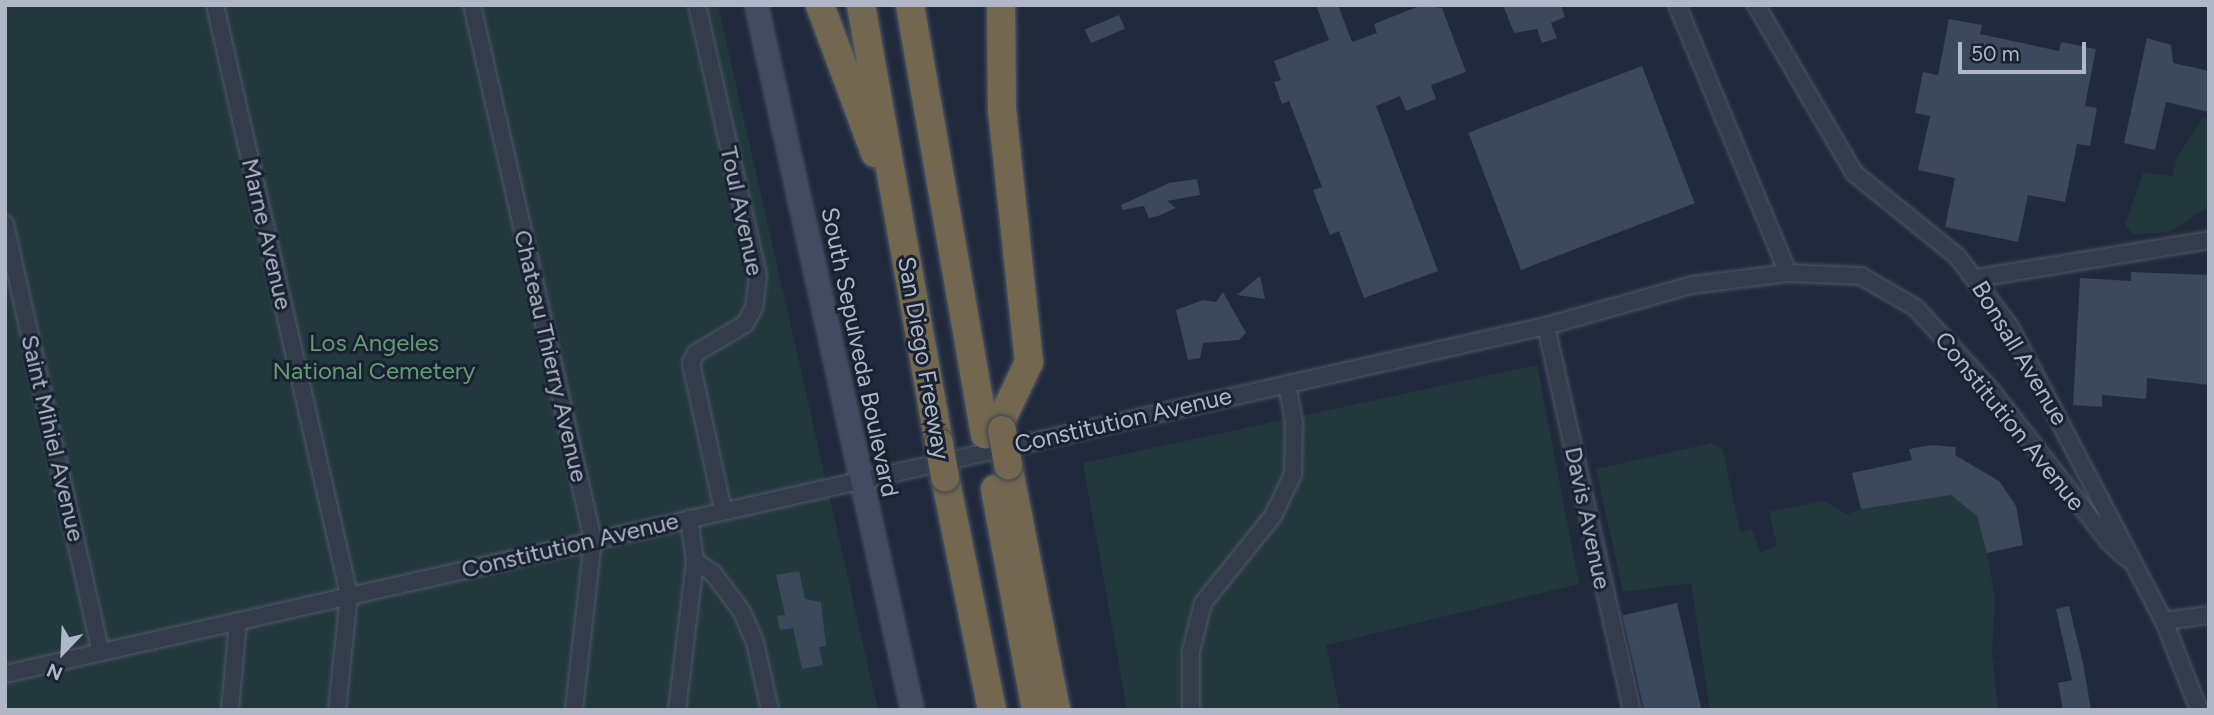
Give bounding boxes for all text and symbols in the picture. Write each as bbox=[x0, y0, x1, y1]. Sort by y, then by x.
scale bar bbox=[1962, 28, 2090, 72]
text: 50 m bbox=[1971, 41, 2020, 66]
street label: Toul Avenue bbox=[714, 144, 770, 278]
street label: Marne Avenue bbox=[236, 156, 298, 312]
street label: South Sepulveda Boulevard bbox=[815, 205, 905, 499]
street label: Chateau Thierry Avenue bbox=[508, 227, 594, 485]
street label: San Diego Freeway bbox=[892, 254, 956, 462]
street label: Bonsall Avenue bbox=[1966, 276, 2074, 430]
street label: Constitution Avenue bbox=[1929, 326, 2091, 516]
park label: Los Angeles National Cemetery bbox=[272, 329, 476, 385]
street label: Saint Mihiel Avenue bbox=[15, 332, 91, 544]
street label: Constitution Avenue bbox=[1012, 381, 1234, 459]
street label: Davis Avenue bbox=[1559, 444, 1617, 592]
street label: Constitution Avenue bbox=[459, 506, 681, 584]
north arrow bbox=[28, 617, 98, 687]
text: N bbox=[43, 658, 66, 685]

